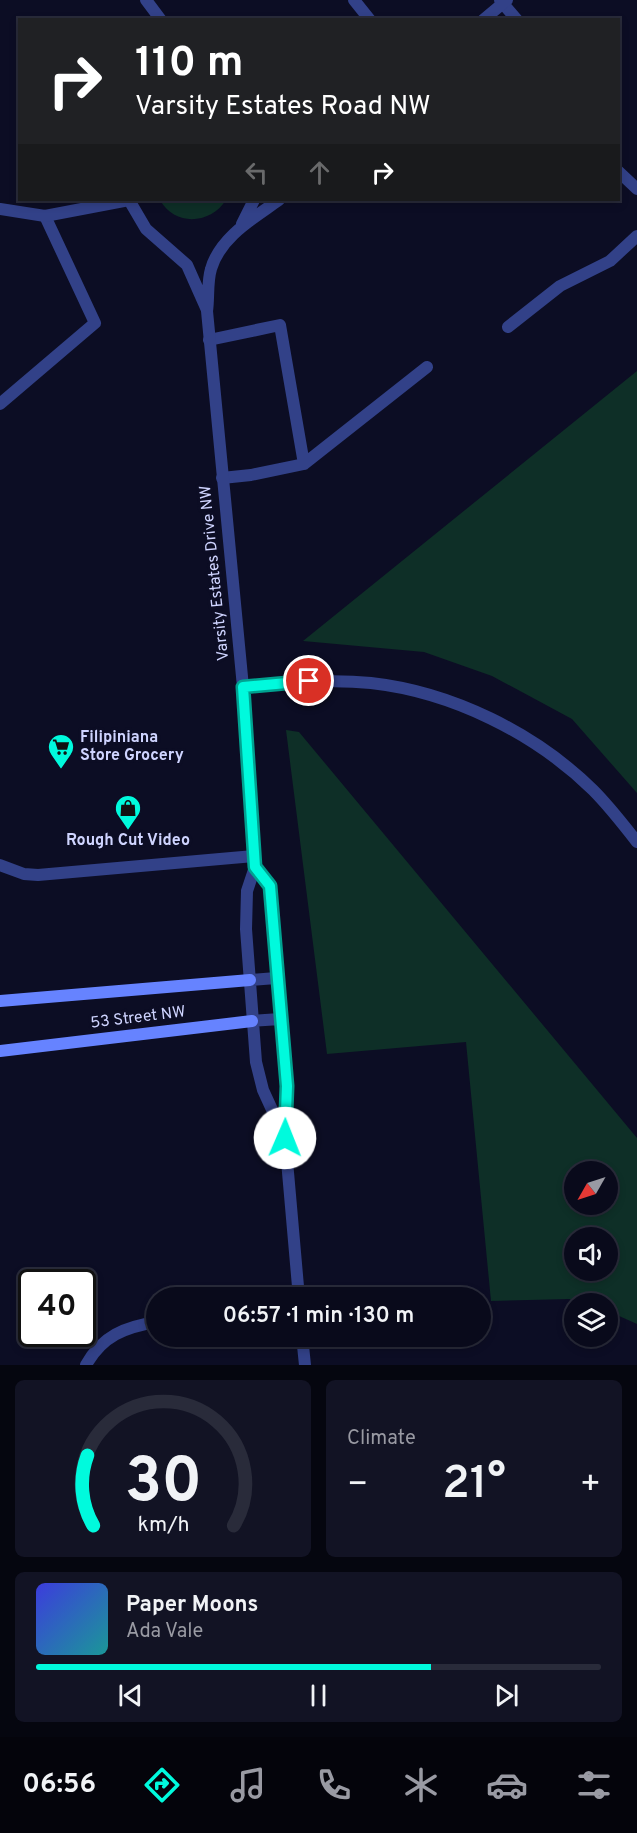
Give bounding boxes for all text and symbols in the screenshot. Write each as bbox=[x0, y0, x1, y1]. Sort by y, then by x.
text: 110 m bbox=[135, 38, 244, 91]
icon: right bbox=[36, 42, 114, 120]
text: Varsity Estates Road NW bbox=[135, 90, 431, 124]
icon: left bbox=[240, 156, 273, 189]
icon: ahead bbox=[303, 156, 336, 189]
icon: right bbox=[366, 156, 399, 189]
street label: Varsity Estates Drive NW bbox=[196, 484, 234, 662]
pin bbox=[283, 655, 334, 706]
icon: arrive bbox=[292, 664, 325, 697]
place label: Filipiniana Store Grocery bbox=[80, 728, 184, 766]
supermarket icon: Filipiniana Store Grocery bbox=[46, 732, 76, 770]
shop icon: Rough Cut Video bbox=[113, 793, 143, 831]
place label: Rough Cut Video bbox=[66, 831, 190, 851]
street label: 53 Street NW bbox=[89, 1002, 187, 1034]
position arrow bbox=[253, 1106, 317, 1170]
north arrow bbox=[564, 1161, 618, 1215]
map controls bbox=[564, 1161, 618, 1347]
button: sound bbox=[564, 1227, 618, 1281]
speed limit sign: 40 bbox=[18, 1269, 96, 1347]
button: layers bbox=[564, 1293, 618, 1347]
text: 06:57 · 1 min · 130 m bbox=[223, 1303, 414, 1330]
text: Climate bbox=[347, 1426, 416, 1452]
text: 30 bbox=[124, 1445, 202, 1524]
text: 21° bbox=[442, 1457, 506, 1514]
text: − bbox=[347, 1465, 368, 1507]
text: + bbox=[580, 1465, 601, 1507]
text: km/h bbox=[137, 1512, 189, 1539]
text: Paper Moons bbox=[126, 1592, 258, 1619]
text: Ada Vale bbox=[126, 1619, 203, 1645]
icon: previous bbox=[114, 1679, 147, 1712]
icon: pause bbox=[302, 1679, 335, 1712]
icon: next bbox=[490, 1679, 523, 1712]
icon: directions bbox=[141, 1764, 183, 1806]
icon: music bbox=[227, 1764, 269, 1806]
icon: phone bbox=[313, 1764, 355, 1806]
icon: climate bbox=[400, 1764, 442, 1806]
icon: car bbox=[486, 1764, 528, 1806]
icon: filters bbox=[573, 1764, 615, 1806]
text: 06:56 bbox=[22, 1768, 96, 1802]

